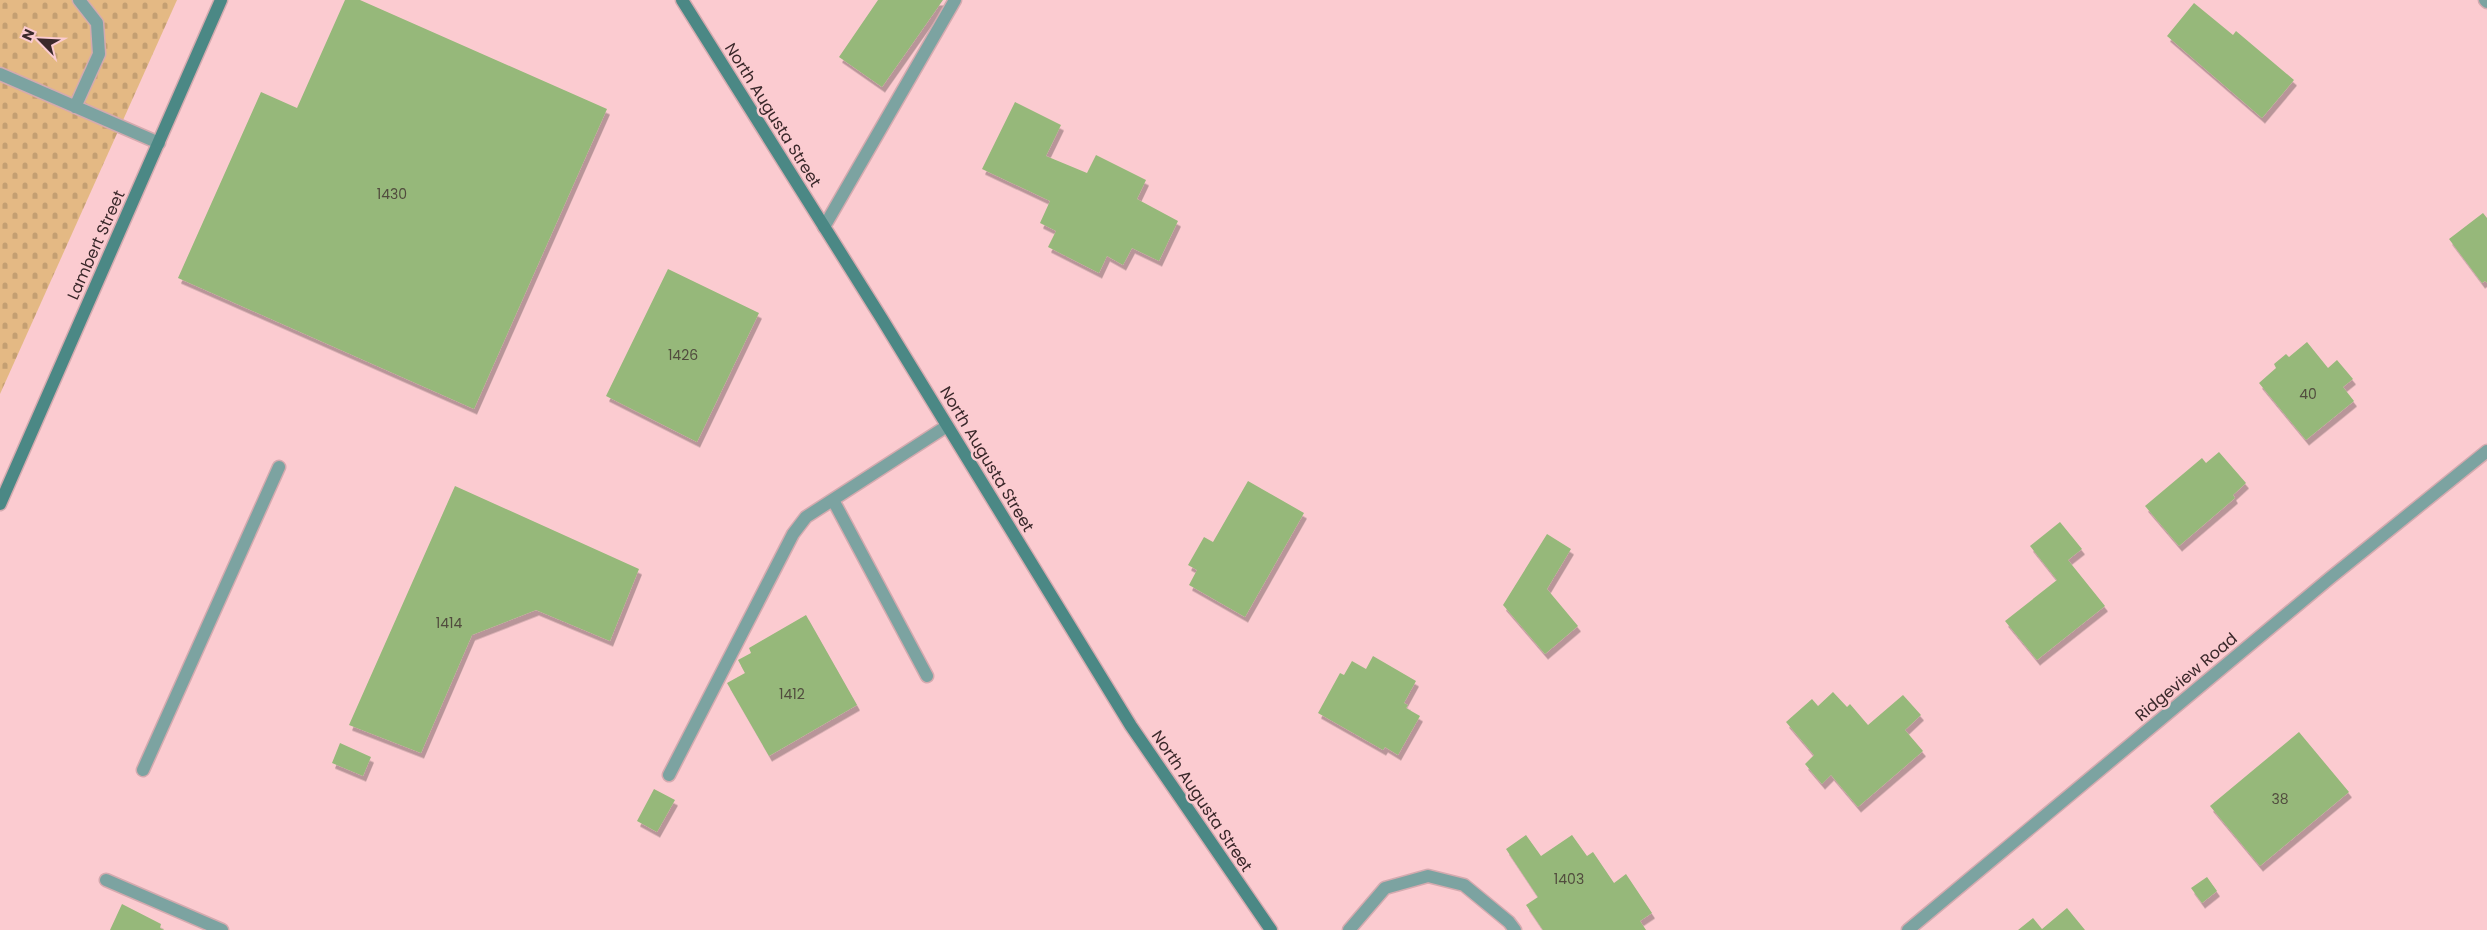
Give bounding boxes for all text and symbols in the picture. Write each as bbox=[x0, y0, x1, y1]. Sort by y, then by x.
north arrow bbox=[15, 15, 65, 65]
text: N bbox=[17, 26, 39, 44]
street label: North Augusta Street bbox=[719, 39, 827, 192]
house number: 1430 bbox=[377, 184, 407, 204]
street label: Lambert Street bbox=[62, 186, 131, 304]
house number: 1426 bbox=[668, 345, 698, 365]
street label: North Augusta Street bbox=[934, 382, 1040, 536]
house number: 40 bbox=[2299, 384, 2317, 404]
house number: 1414 bbox=[436, 613, 462, 633]
street label: Ridgeview Road bbox=[2130, 627, 2242, 727]
house number: 1412 bbox=[779, 684, 805, 704]
street label: North Augusta Street bbox=[1146, 726, 1258, 876]
house number: 38 bbox=[2271, 789, 2289, 809]
house number: 1403 bbox=[1554, 869, 1584, 889]

